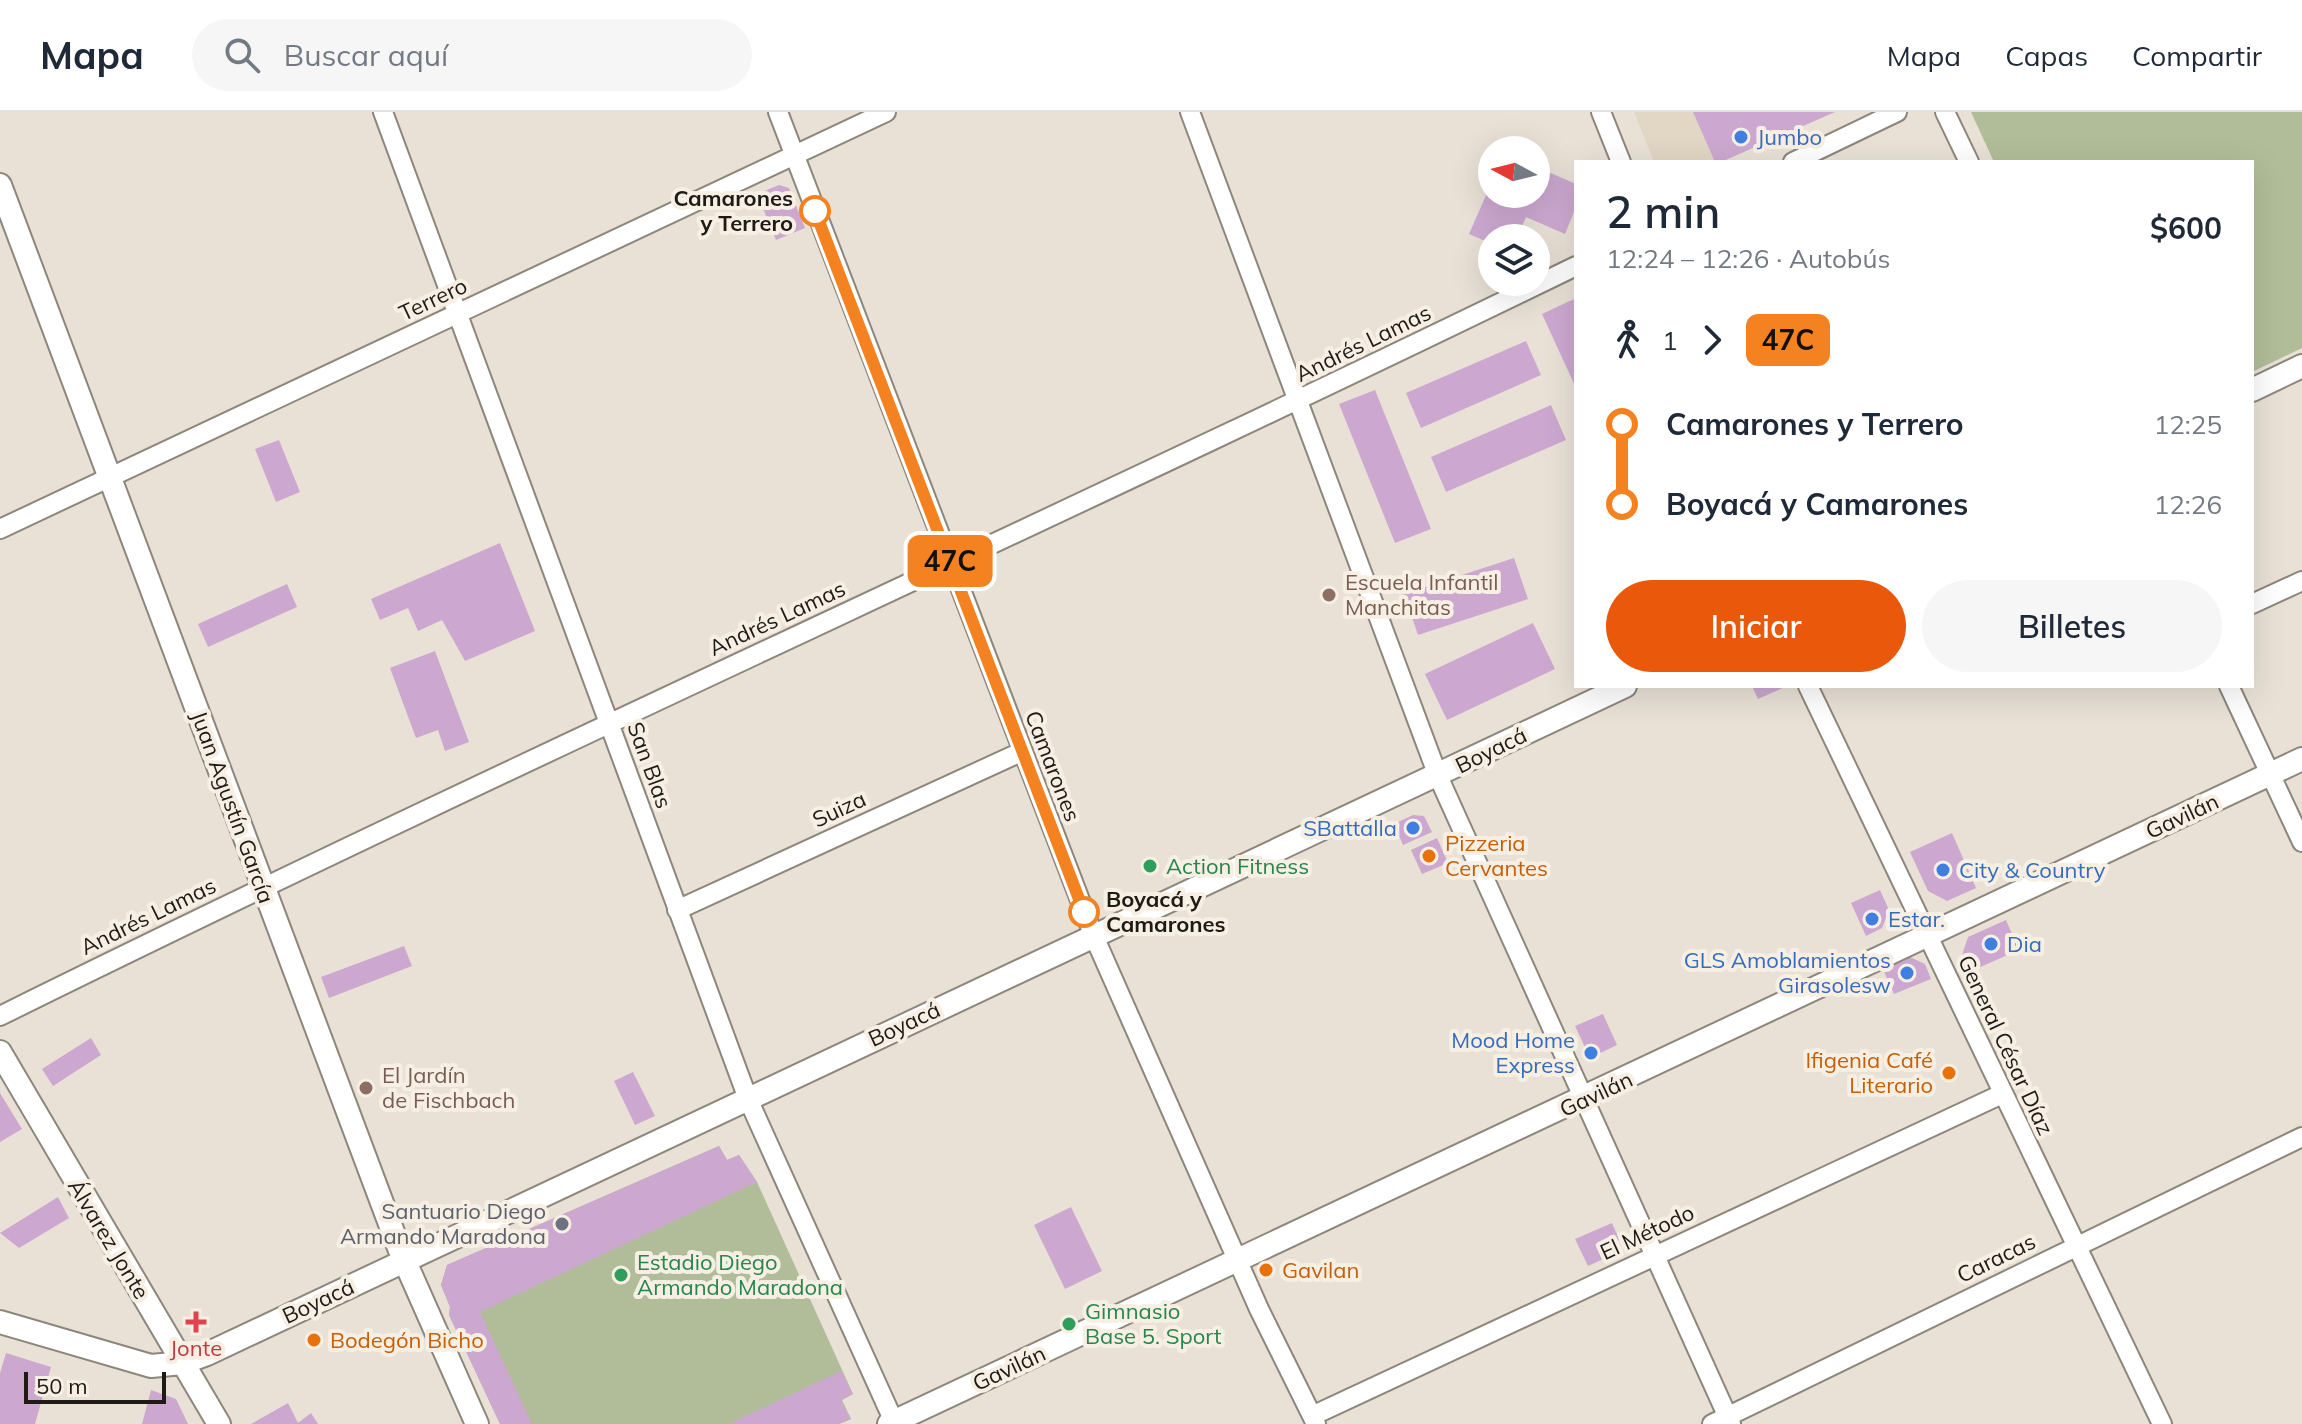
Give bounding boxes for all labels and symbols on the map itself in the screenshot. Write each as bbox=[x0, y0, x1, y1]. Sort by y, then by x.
place label: Jumbo bbox=[1757, 123, 1822, 151]
marker: Jumbo bbox=[1732, 128, 1750, 146]
north arrow bbox=[1478, 136, 1550, 208]
place label: Camarones y Terrero bbox=[673, 184, 793, 237]
marker: Camarones y Terrero bbox=[800, 196, 830, 226]
street label: Terrero bbox=[395, 271, 471, 327]
street label: Andrés Lamas bbox=[1291, 298, 1435, 388]
line badge: 47C bbox=[904, 535, 996, 587]
place label: Escuela Infantil Manchitas bbox=[1345, 568, 1499, 621]
street label: Andrés Lamas bbox=[704, 574, 850, 662]
marker: Escuela Infantil Manchitas bbox=[1320, 586, 1338, 604]
street label: Juan Agustín García bbox=[185, 707, 281, 907]
street label: Camarones bbox=[1019, 707, 1087, 825]
street label: San Blas bbox=[621, 718, 679, 812]
street label: Boyacá bbox=[1451, 721, 1531, 779]
street label: Suiza bbox=[808, 784, 870, 834]
street label: Gavilán bbox=[2141, 787, 2223, 845]
place label: SBattalla bbox=[1303, 814, 1397, 842]
marker: SBattalla bbox=[1404, 819, 1422, 837]
place label: Pizzeria Cervantes bbox=[1445, 829, 1548, 882]
marker: Pizzeria Cervantes bbox=[1420, 847, 1438, 865]
place label: Action Fitness bbox=[1166, 852, 1309, 880]
place label: City & Country bbox=[1959, 856, 2106, 884]
marker: Action Fitness bbox=[1141, 857, 1159, 875]
marker: City & Country bbox=[1934, 861, 1952, 879]
street label: Andrés Lamas bbox=[76, 871, 220, 961]
place label: Boyacá y Camarones bbox=[1106, 885, 1226, 938]
marker: Boyacá y Camarones bbox=[1069, 897, 1099, 927]
place label: Estar. bbox=[1888, 905, 1945, 933]
marker: Estar. bbox=[1863, 910, 1881, 928]
place label: Dia bbox=[2007, 930, 2042, 958]
marker: Dia bbox=[1982, 935, 2000, 953]
place label: GLS Amoblamientos Girasolesw bbox=[1684, 946, 1891, 999]
street label: General César Díaz bbox=[1952, 951, 2060, 1139]
marker: GLS Amoblamientos Girasolesw bbox=[1898, 964, 1916, 982]
street label: Boyacá bbox=[864, 995, 944, 1053]
place label: Mood Home Express bbox=[1451, 1026, 1575, 1079]
marker: Mood Home Express bbox=[1582, 1044, 1600, 1062]
place label: Ifigenia Café Literario bbox=[1805, 1046, 1933, 1099]
place label: El Jardín de Fischbach bbox=[382, 1061, 515, 1114]
marker: Ifigenia Café Literario bbox=[1940, 1064, 1958, 1082]
street label: Gavilán bbox=[1555, 1065, 1637, 1123]
marker: El Jardín de Fischbach bbox=[357, 1079, 375, 1097]
street label: Álvarez Jonte bbox=[62, 1174, 156, 1304]
place label: Santuario Diego Armando Maradona bbox=[340, 1197, 546, 1250]
street label: El Método bbox=[1595, 1198, 1699, 1266]
marker: Santuario Diego Armando Maradona bbox=[553, 1215, 571, 1233]
street label: Caracas bbox=[1952, 1227, 2040, 1289]
place label: Estadio Diego Armando Maradona bbox=[637, 1248, 843, 1301]
place label: Gavilan bbox=[1282, 1256, 1359, 1284]
marker: Gavilan bbox=[1257, 1261, 1275, 1279]
marker: Estadio Diego Armando Maradona bbox=[612, 1266, 630, 1284]
street label: Boyacá bbox=[278, 1272, 358, 1330]
place label: Gimnasio Base 5. Sport bbox=[1085, 1297, 1222, 1350]
marker: Jonte bbox=[187, 1313, 205, 1331]
marker: Gimnasio Base 5. Sport bbox=[1060, 1315, 1078, 1333]
place label: Bodegón Bicho bbox=[330, 1326, 484, 1354]
marker: Bodegón Bicho bbox=[305, 1331, 323, 1349]
place label: Jonte bbox=[170, 1334, 222, 1362]
street label: Gavilán bbox=[968, 1339, 1050, 1397]
scale bar bbox=[24, 1368, 166, 1404]

